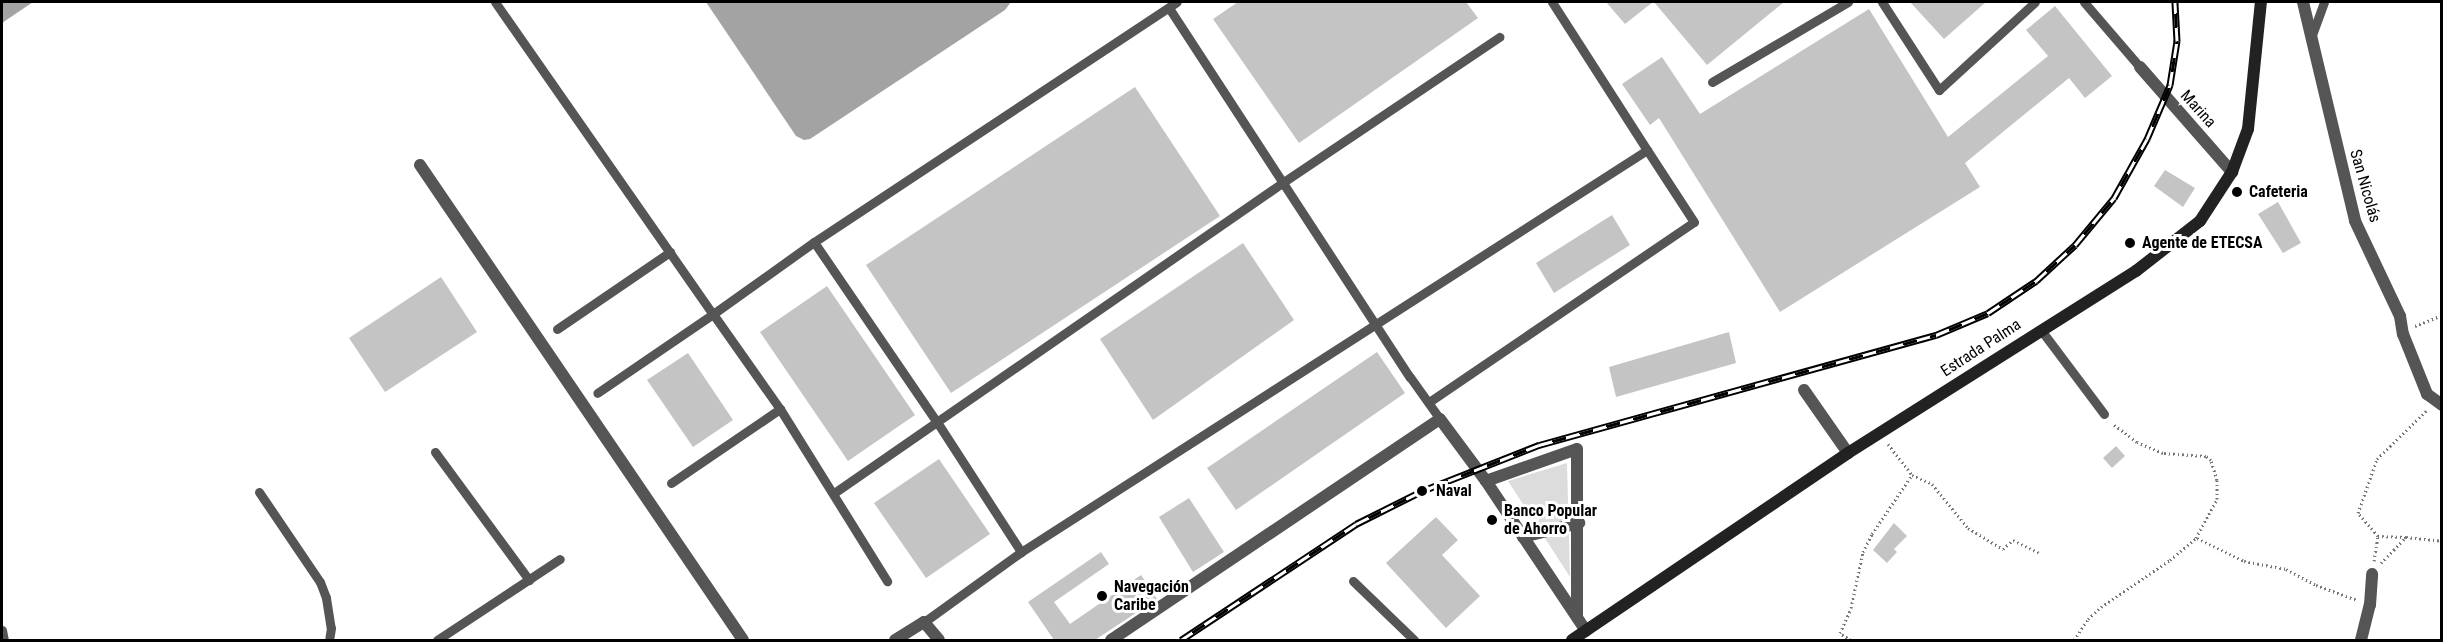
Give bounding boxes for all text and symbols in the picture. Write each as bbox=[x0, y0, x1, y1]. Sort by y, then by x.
street label: Marina bbox=[2176, 86, 2220, 132]
street label: San Nicolás bbox=[2345, 147, 2385, 225]
place label: Cafeteria bbox=[2249, 182, 2308, 202]
marker: Cafeteria bbox=[2230, 185, 2244, 199]
place label: Agente de ETECSA bbox=[2142, 233, 2263, 253]
marker: Agente de ETECSA bbox=[2123, 236, 2137, 250]
street label: Estrada Palma bbox=[1937, 315, 2025, 381]
place label: Naval bbox=[1436, 481, 1472, 501]
marker: Naval bbox=[1413, 482, 1431, 500]
place label: Banco Popular de Ahorro bbox=[1504, 501, 1597, 539]
marker: Banco Popular de Ahorro bbox=[1485, 513, 1499, 527]
place label: Navegación Caribe bbox=[1114, 577, 1189, 615]
marker: Navegación Caribe bbox=[1095, 589, 1109, 603]

